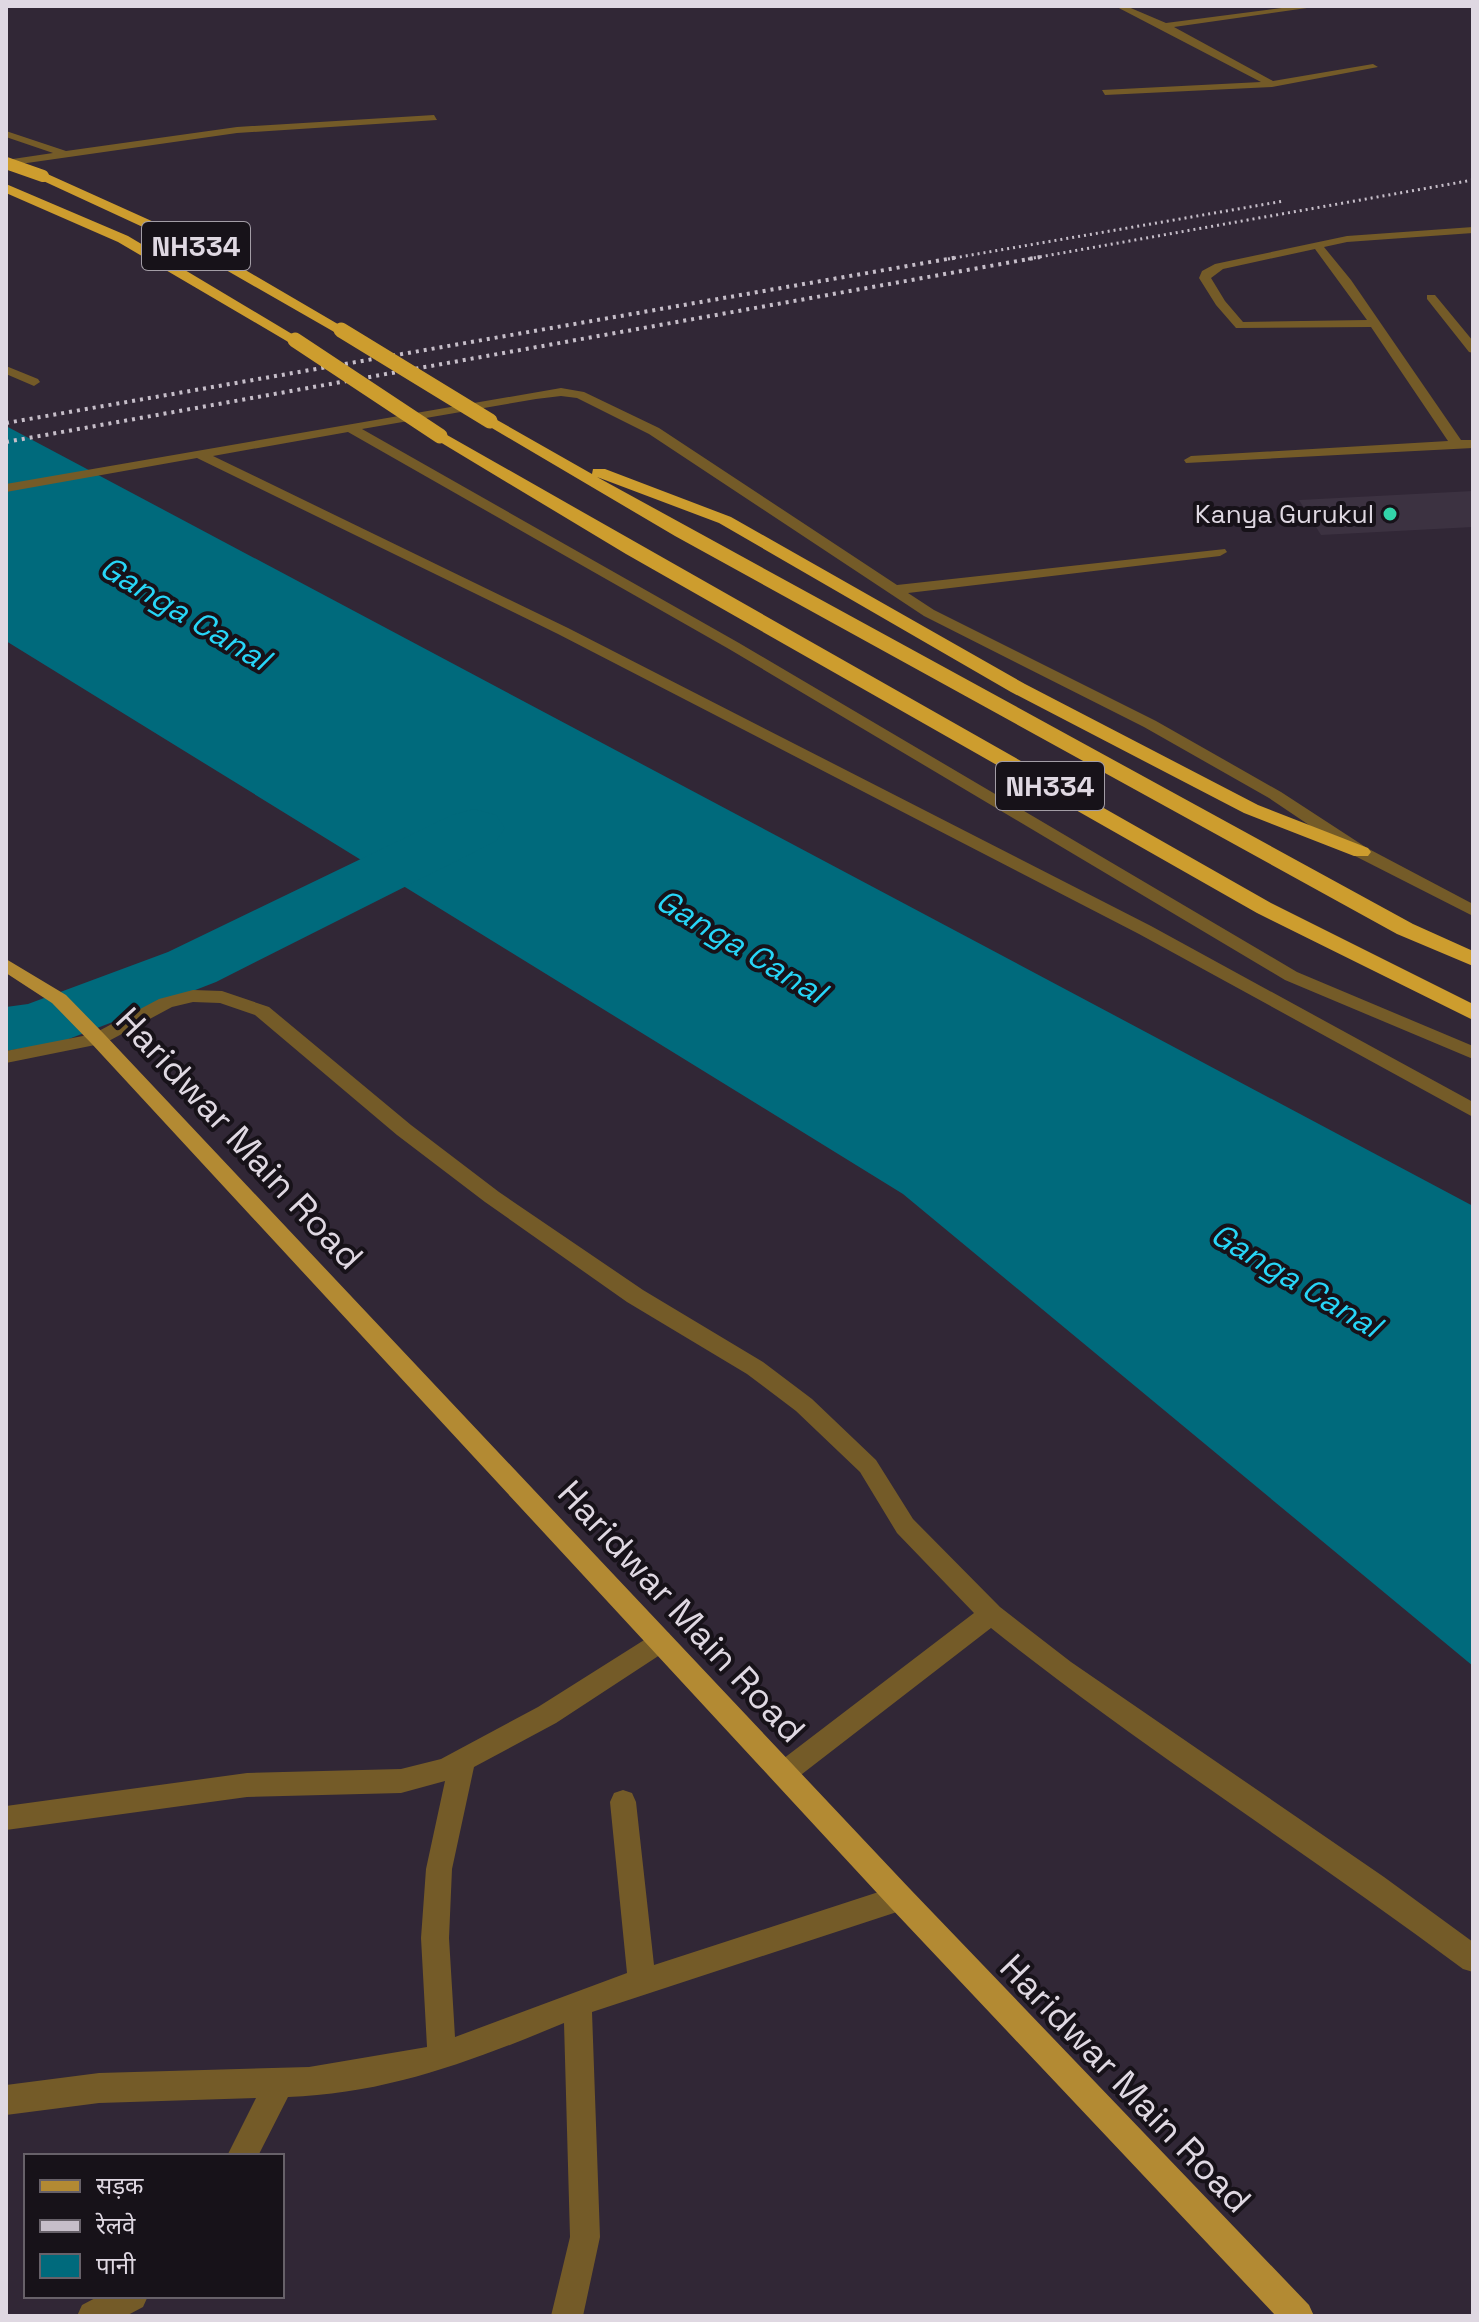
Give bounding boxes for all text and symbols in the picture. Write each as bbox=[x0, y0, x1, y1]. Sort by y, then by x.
road number: NH334 bbox=[142, 222, 250, 270]
place label: Kanya Gurukul bbox=[1195, 497, 1374, 531]
marker: Kanya Gurukul bbox=[1381, 505, 1399, 523]
water label: Ganga Canal bbox=[93, 547, 280, 681]
road number: NH334 bbox=[996, 762, 1104, 810]
water label: Ganga Canal bbox=[649, 880, 836, 1014]
street label: Haridwar Main Road bbox=[106, 998, 373, 1280]
water label: Ganga Canal bbox=[1204, 1214, 1391, 1348]
street label: Haridwar Main Road bbox=[548, 1471, 815, 1753]
street label: Haridwar Main Road bbox=[990, 1945, 1261, 2223]
legend bbox=[24, 2154, 284, 2298]
text: सड़क bbox=[96, 2170, 144, 2201]
text: रेलवे bbox=[95, 2210, 136, 2241]
text: पानी bbox=[96, 2250, 136, 2281]

